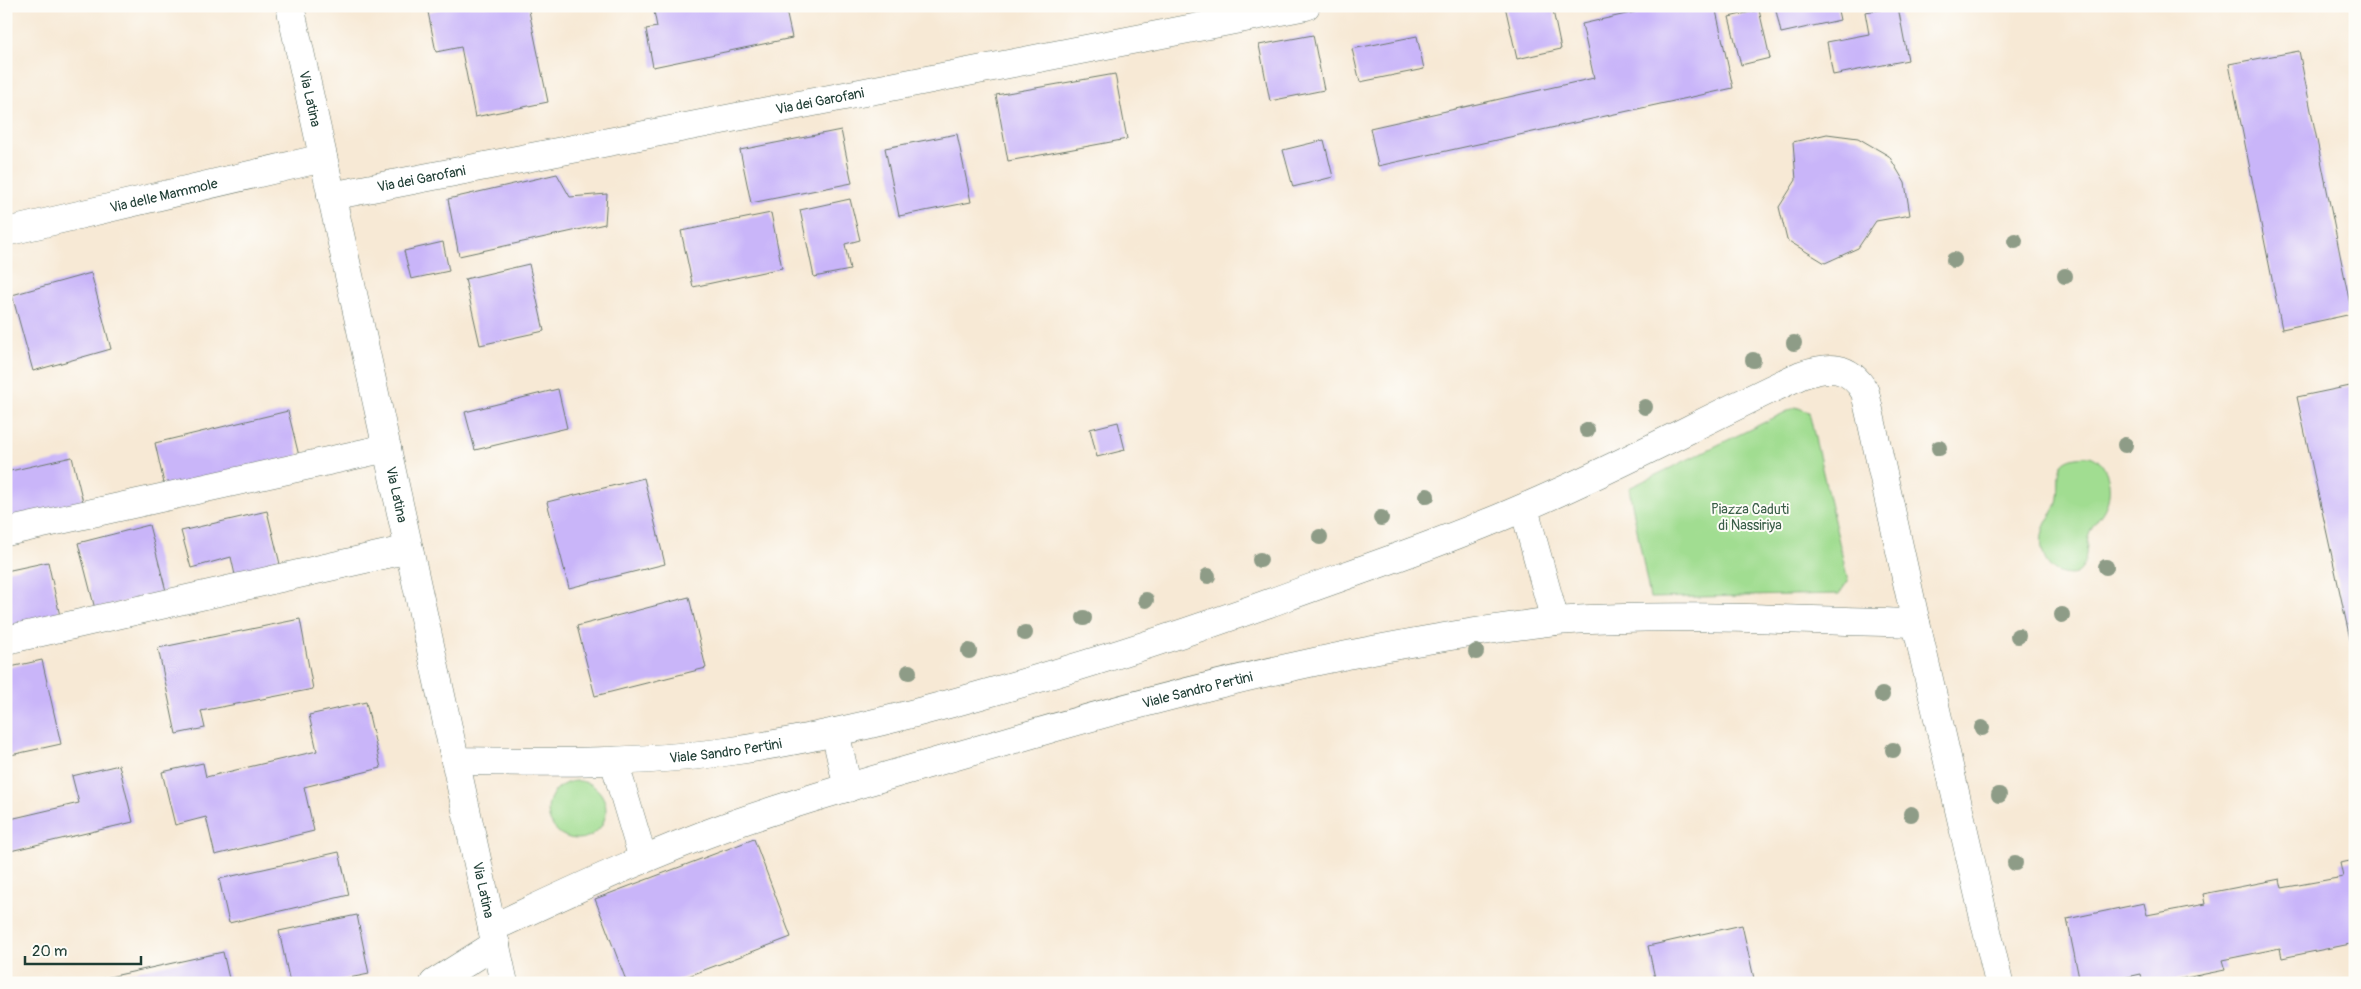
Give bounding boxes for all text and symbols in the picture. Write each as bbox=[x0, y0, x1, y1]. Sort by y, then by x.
street label: Via Latina bbox=[296, 69, 325, 128]
street label: Via dei Garofani bbox=[774, 84, 866, 118]
street label: Via dei Garofani bbox=[376, 161, 467, 195]
street label: Via delle Mammole bbox=[108, 174, 219, 216]
street label: Via Latina bbox=[383, 465, 411, 524]
park label: Piazza Caduti di Nassiriya bbox=[1711, 501, 1790, 534]
street label: Viale Sandro Pertini bbox=[1140, 668, 1255, 712]
street label: Viale Sandro Pertini bbox=[669, 735, 783, 766]
street label: Via Latina bbox=[469, 860, 498, 920]
scale bar bbox=[25, 934, 141, 966]
text: 20 m bbox=[32, 942, 67, 961]

